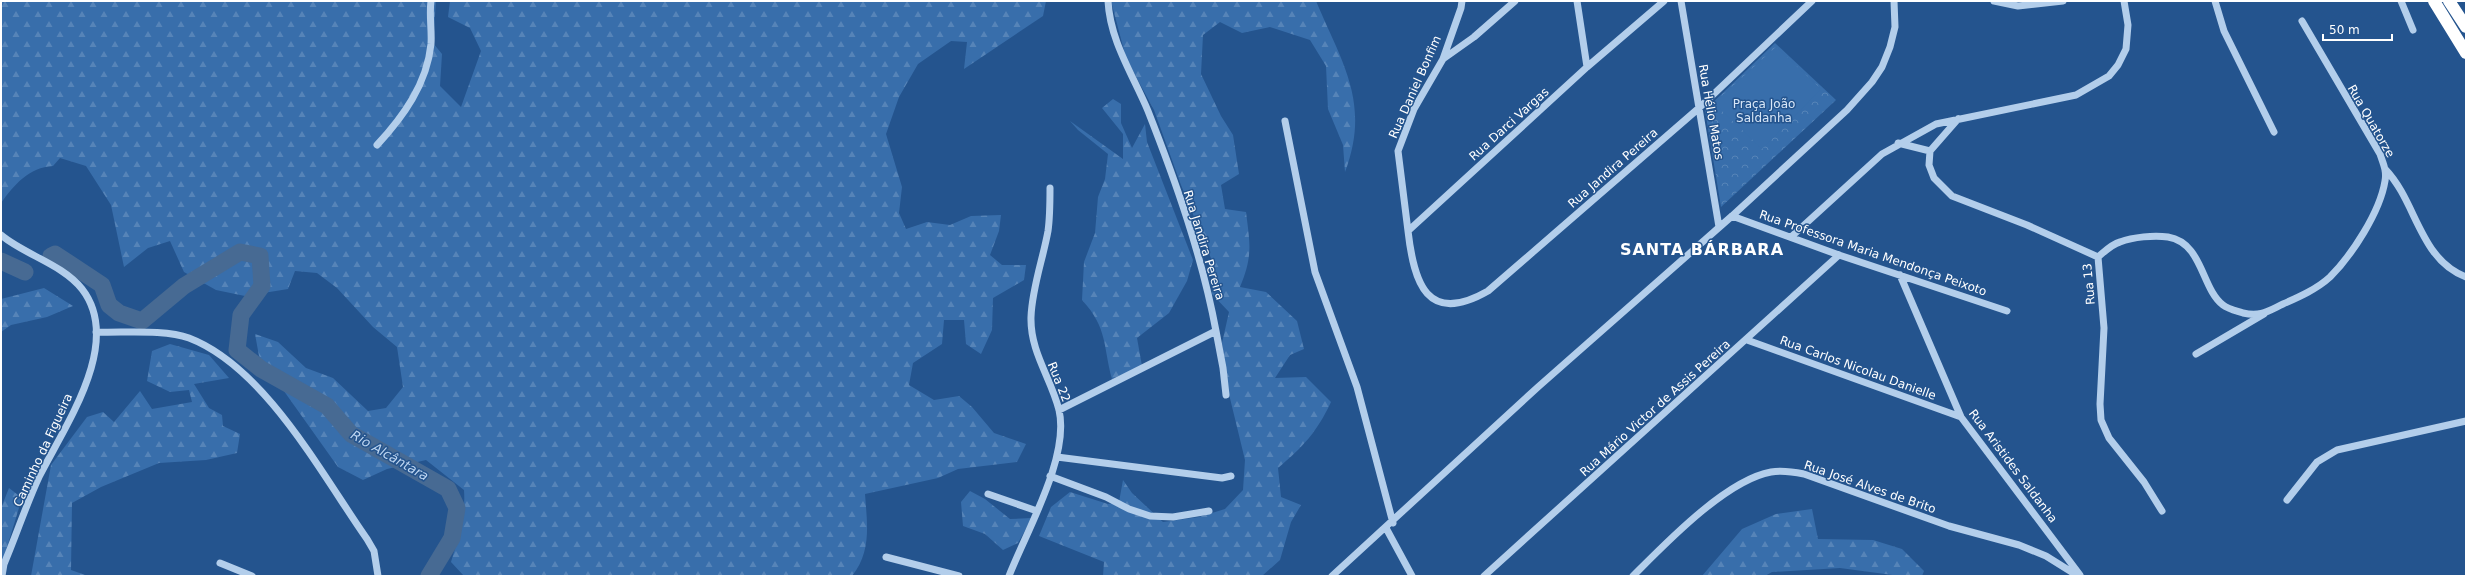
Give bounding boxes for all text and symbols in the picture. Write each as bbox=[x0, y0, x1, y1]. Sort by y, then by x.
scale bar bbox=[2323, 16, 2392, 42]
text: 50 m bbox=[2329, 23, 2360, 37]
street label: Rua Daniel Bonfim bbox=[1386, 33, 1444, 141]
street label: Rua Hélio Matos bbox=[1696, 63, 1726, 161]
street label: Rua Quatorze bbox=[2345, 82, 2397, 160]
street label: Rua Darci Vargas bbox=[1466, 85, 1552, 163]
park label: Praça João Saldanha bbox=[1733, 97, 1795, 125]
street label: Rua Jandira Pereira bbox=[1565, 125, 1661, 211]
street label: Rua Jandira Pereira bbox=[1181, 188, 1227, 302]
street label: Rua Professora Maria Mendonça Peixoto bbox=[1757, 207, 1989, 299]
district label: SANTA BÁRBARA bbox=[1620, 240, 1784, 259]
street label: Rua 13 bbox=[2080, 263, 2098, 305]
street label: Rua Carlos Nicolau Danielle bbox=[1778, 333, 1938, 403]
street label: Rua Mário Victor de Assis Pereira bbox=[1577, 337, 1733, 479]
street label: Rua 22 bbox=[1045, 360, 1073, 404]
street label: Caminho da Figueira bbox=[11, 391, 75, 509]
street label: Rua Aristides Saldanha bbox=[1966, 407, 2060, 525]
water label: Rio Alcântara bbox=[348, 427, 431, 484]
street label: Rua José Alves de Brito bbox=[1802, 458, 1938, 516]

